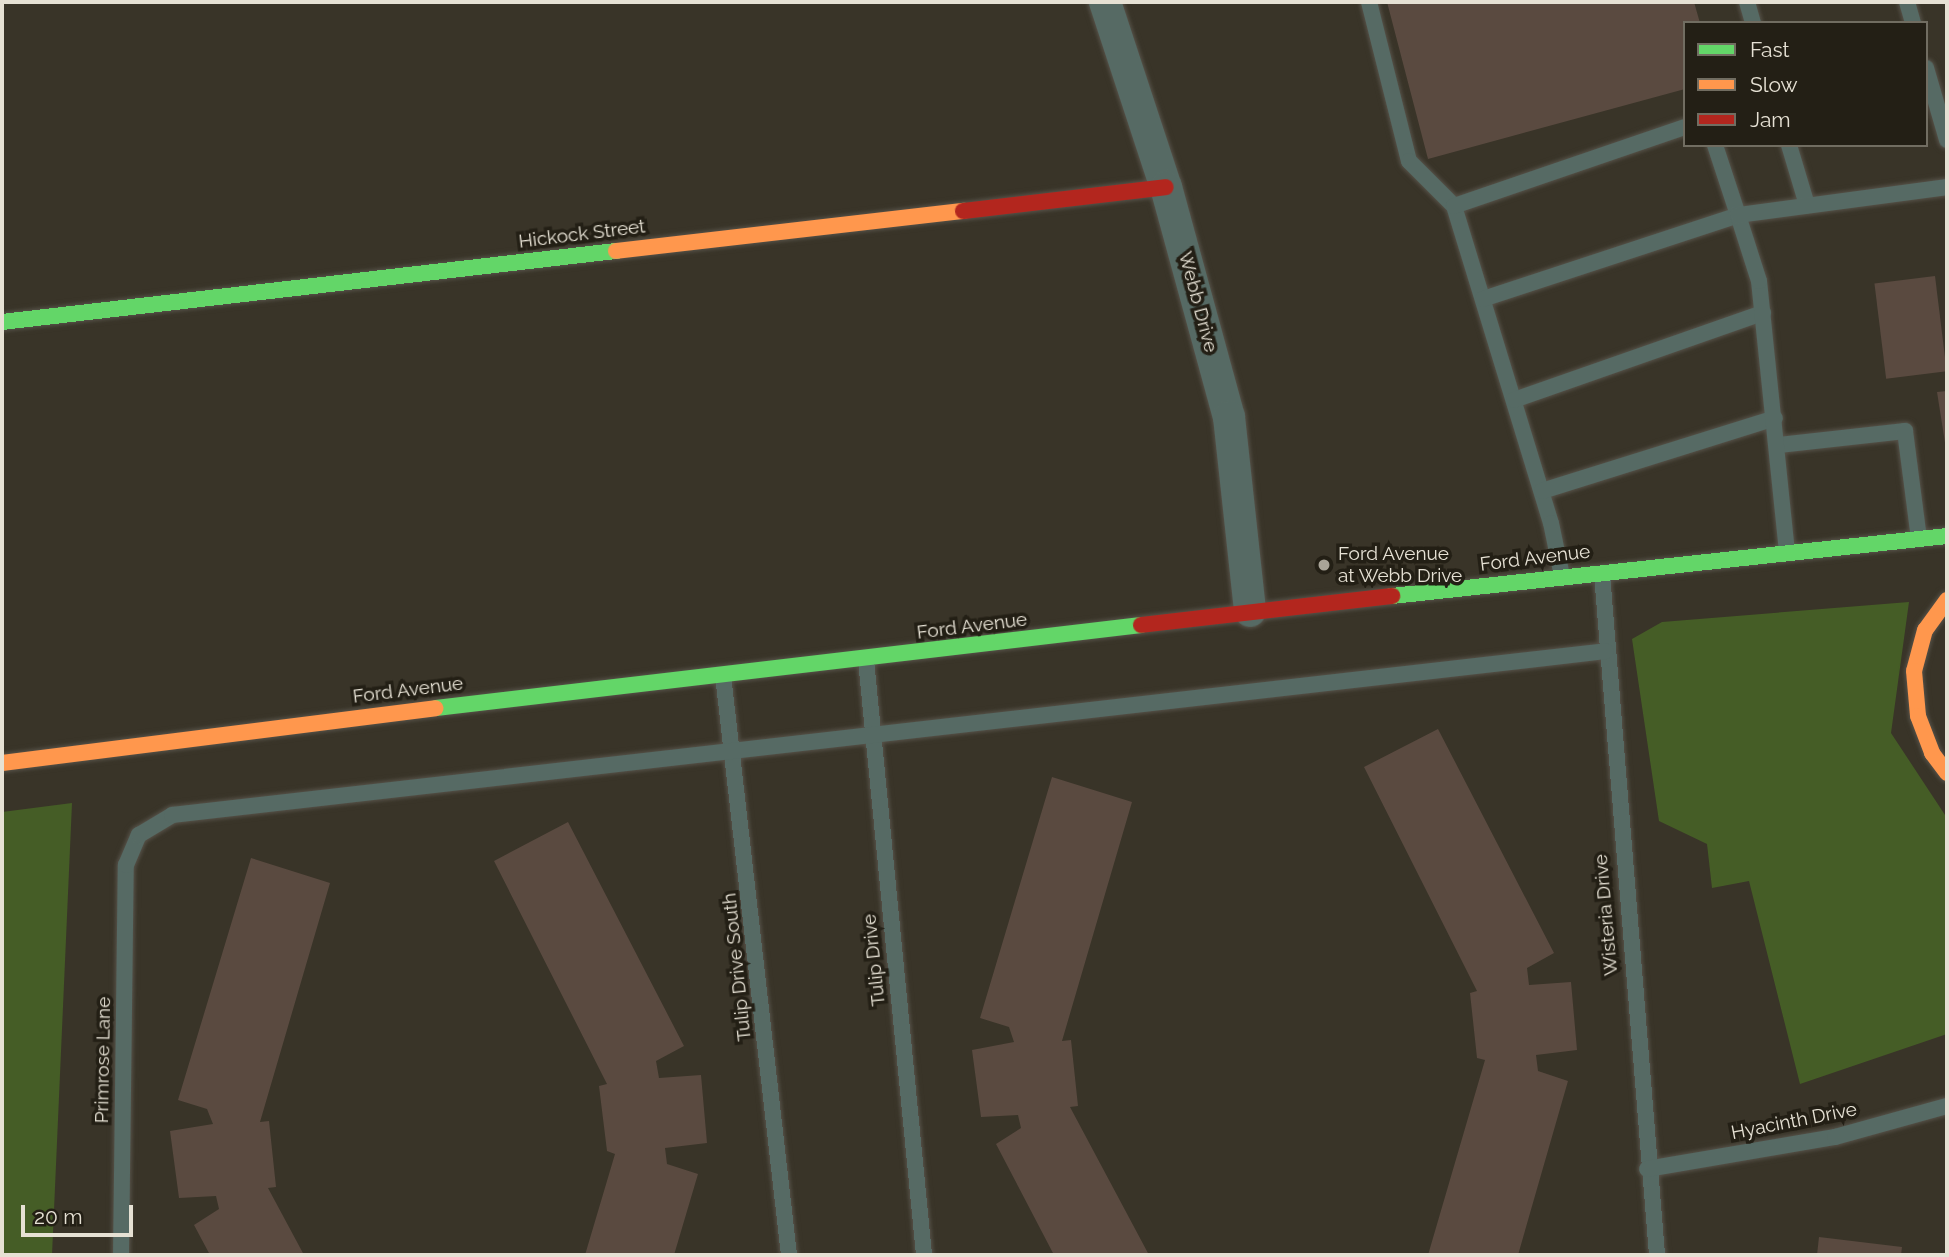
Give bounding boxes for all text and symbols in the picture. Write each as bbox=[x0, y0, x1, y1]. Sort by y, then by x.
legend bbox=[1683, 21, 1928, 147]
text: Fast bbox=[1750, 37, 1790, 62]
text: Slow bbox=[1750, 72, 1798, 97]
text: Jam bbox=[1750, 107, 1791, 132]
street label: Hickock Street bbox=[517, 215, 647, 253]
street label: Webb Drive bbox=[1174, 249, 1222, 355]
street label: Ford Avenue bbox=[1478, 540, 1592, 576]
place label: Ford Avenue at Webb Drive bbox=[1338, 543, 1463, 587]
marker: Ford Avenue at Webb Drive bbox=[1316, 557, 1332, 573]
street label: Ford Avenue bbox=[915, 608, 1029, 644]
street label: Ford Avenue bbox=[351, 672, 465, 708]
street label: Wisteria Drive bbox=[1589, 853, 1623, 977]
street label: Tulip Drive South bbox=[718, 892, 756, 1042]
street label: Tulip Drive bbox=[858, 913, 890, 1007]
street label: Primrose Lane bbox=[90, 997, 116, 1123]
street label: Hyacinth Drive bbox=[1729, 1098, 1859, 1144]
scale bar bbox=[24, 1190, 136, 1234]
text: 20 m bbox=[34, 1204, 82, 1229]

